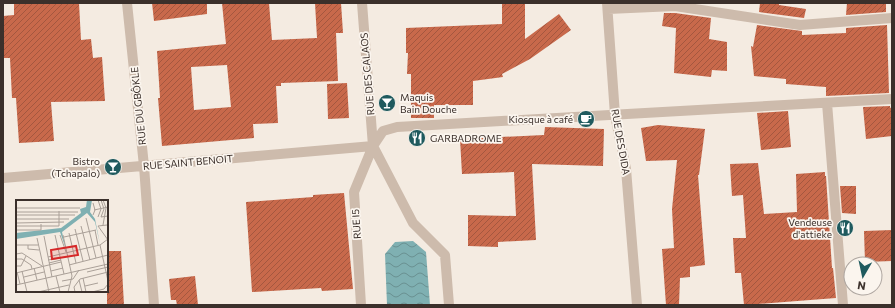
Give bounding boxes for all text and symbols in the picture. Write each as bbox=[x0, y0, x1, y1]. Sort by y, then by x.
street label: RUE DES CALAOS bbox=[357, 32, 377, 116]
street label: RUE DU GBÔKLE bbox=[128, 66, 148, 146]
place label: Maquis Bain Douche bbox=[400, 91, 457, 115]
bar icon: Maquis Bain Douche bbox=[377, 93, 397, 113]
street label: RUE DES DIDA bbox=[609, 108, 633, 176]
cafe icon: Kiosque à café bbox=[576, 109, 596, 129]
place label: Kiosque à café bbox=[508, 113, 573, 125]
restaurant icon: GARBADROME bbox=[407, 128, 427, 148]
place label: GARBADROME bbox=[430, 132, 502, 144]
street label: RUE SAINT BENOIT bbox=[142, 152, 234, 172]
place label: Bistro (Tchapalo) bbox=[51, 155, 100, 179]
bar icon: Bistro (Tchapalo) bbox=[103, 157, 123, 177]
inset map bbox=[16, 200, 108, 292]
street label: RUE I5 bbox=[349, 208, 363, 239]
place label: Vendeuse d'attieke bbox=[788, 216, 832, 240]
restaurant icon: Vendeuse d'attieke bbox=[835, 218, 855, 238]
north arrow bbox=[843, 256, 883, 296]
text: N bbox=[856, 279, 866, 293]

